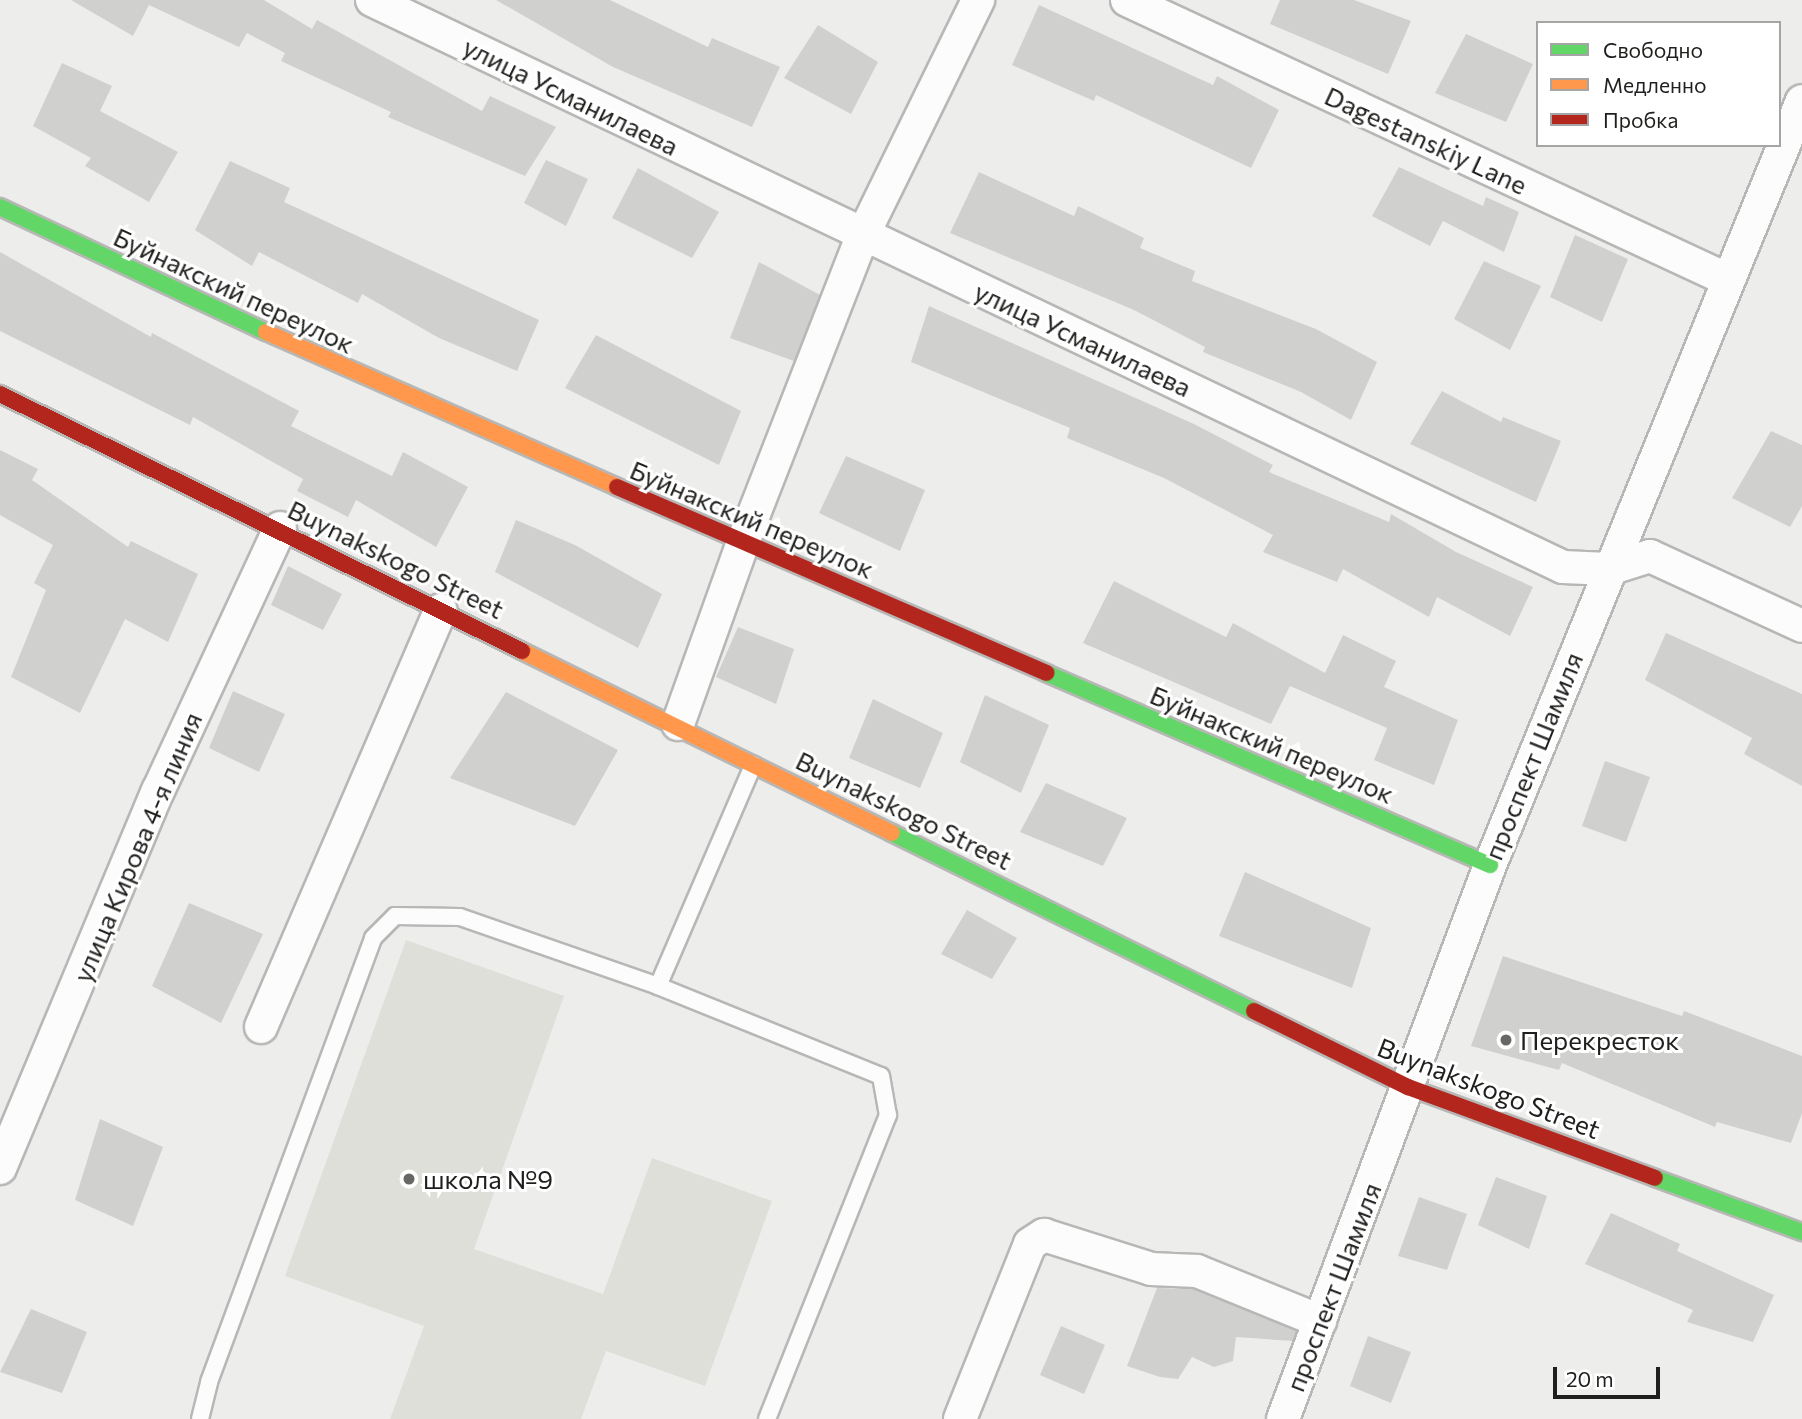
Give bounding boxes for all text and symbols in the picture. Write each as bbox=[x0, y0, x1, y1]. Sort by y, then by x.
legend bbox=[1536, 21, 1781, 147]
street label: улица Усманилаева bbox=[458, 30, 684, 162]
text: Свободно bbox=[1603, 37, 1703, 62]
text: Медленно bbox=[1603, 72, 1707, 97]
street label: Dagestanskiy Lane bbox=[1320, 80, 1532, 200]
text: Пробка bbox=[1603, 107, 1678, 132]
street label: Буйнакский переулок bbox=[109, 221, 359, 359]
street label: улица Усманилаева bbox=[970, 275, 1196, 403]
street label: Буйнакский переулок bbox=[626, 454, 878, 584]
street label: Buynakskogo Street bbox=[283, 493, 509, 625]
street label: проспект Шамиля bbox=[1477, 648, 1589, 864]
street label: Буйнакский переулок bbox=[1146, 679, 1398, 809]
street label: улица Кирова 4-я линия bbox=[66, 707, 208, 987]
street label: Buynakskogo Street bbox=[791, 744, 1017, 876]
place label: Перекресток bbox=[1520, 1024, 1679, 1056]
street label: Buynakskogo Street bbox=[1373, 1031, 1605, 1145]
marker: Перекресток bbox=[1498, 1032, 1514, 1048]
place label: школа №9 bbox=[423, 1163, 553, 1195]
marker: школа №9 bbox=[401, 1171, 417, 1187]
street label: проспект Шамиля bbox=[1279, 1178, 1387, 1396]
scale bar bbox=[1557, 1352, 1664, 1396]
text: 20 m bbox=[1566, 1366, 1614, 1391]

